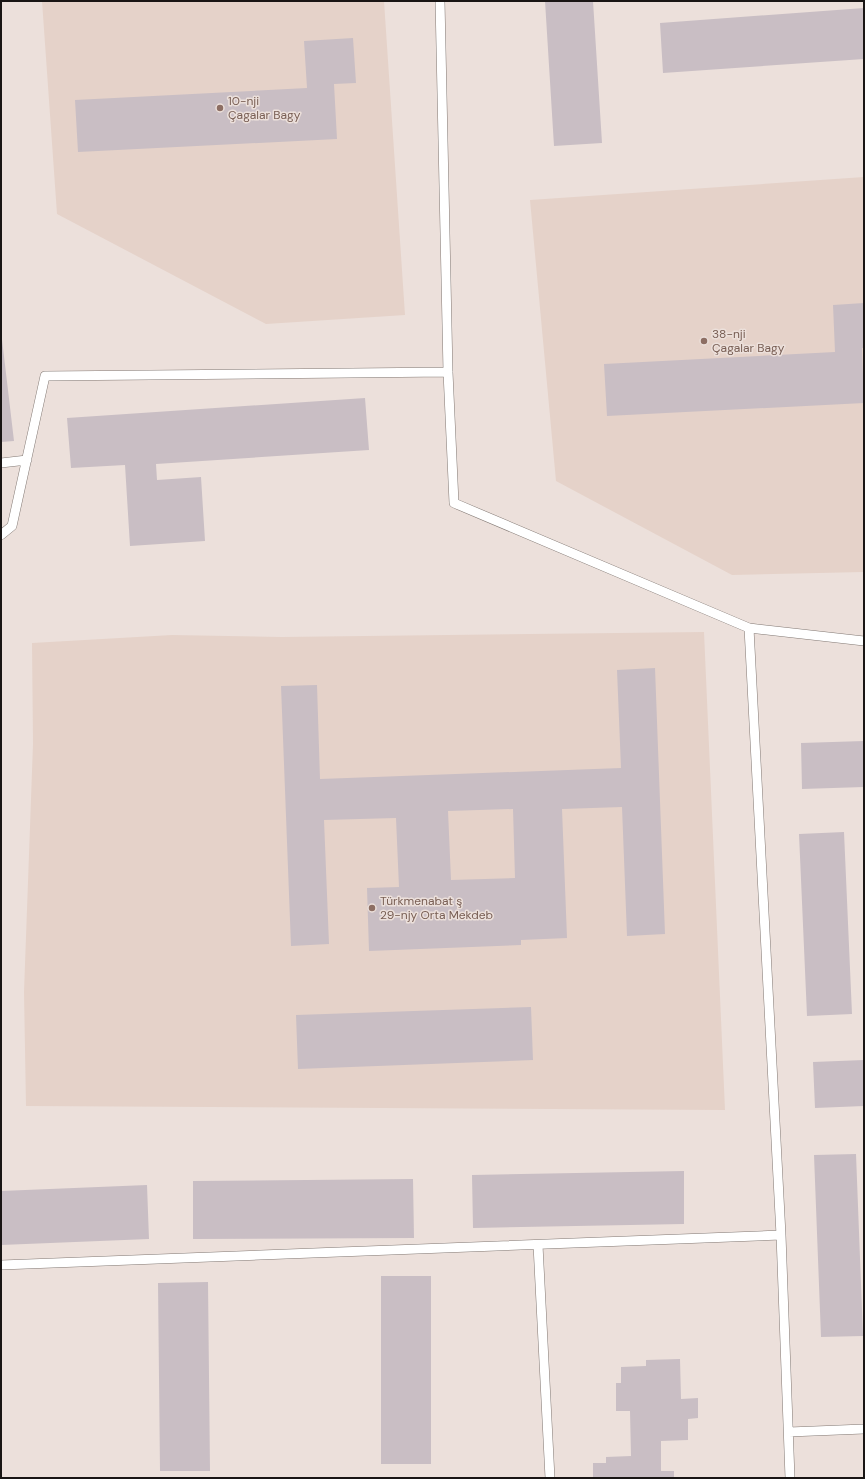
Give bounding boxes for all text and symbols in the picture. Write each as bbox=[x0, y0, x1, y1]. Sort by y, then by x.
place label: 10-nji Çagalar Bagy bbox=[228, 93, 301, 123]
marker: 10-nji Çagalar Bagy bbox=[215, 103, 225, 113]
place label: 38-nji Çagalar Bagy bbox=[712, 326, 785, 356]
marker: 38-nji Çagalar Bagy bbox=[699, 336, 709, 346]
place label: Türkmenabat ş 29-njy Orta Mekdeb bbox=[380, 893, 493, 923]
marker: Türkmenabat ş 29-njy Orta Mekdeb bbox=[367, 903, 377, 913]

